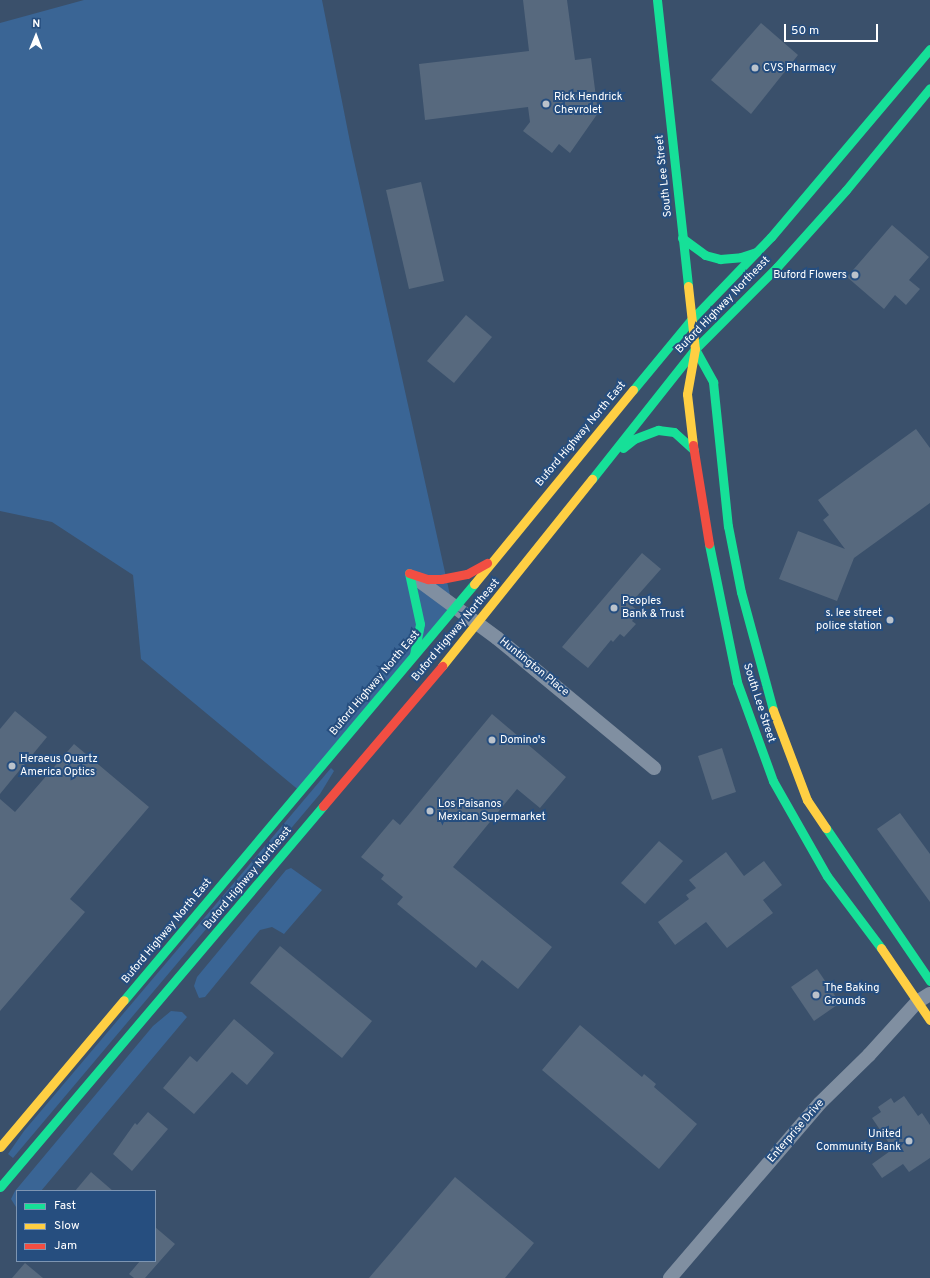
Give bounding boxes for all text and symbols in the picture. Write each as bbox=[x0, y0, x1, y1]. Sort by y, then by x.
north arrow bbox=[16, 16, 56, 56]
scale bar bbox=[786, 16, 880, 42]
text: N bbox=[32, 17, 40, 31]
text: 50 m bbox=[791, 23, 819, 39]
place label: CVS Pharmacy bbox=[763, 61, 836, 75]
marker: CVS Pharmacy bbox=[750, 63, 760, 73]
place label: Rick Hendrick Chevrolet bbox=[554, 91, 623, 117]
marker: Rick Hendrick Chevrolet bbox=[541, 99, 551, 109]
street label: South Lee Street bbox=[653, 134, 675, 218]
street label: Buford Highway Northeast bbox=[673, 254, 773, 356]
place label: Buford Flowers bbox=[773, 268, 847, 282]
marker: Buford Flowers bbox=[850, 270, 860, 280]
street label: Buford Highway North East bbox=[533, 379, 629, 489]
street label: Buford Highway Northeast bbox=[409, 576, 503, 684]
place label: Peoples Bank & Trust bbox=[622, 595, 685, 621]
marker: Peoples Bank & Trust bbox=[609, 603, 619, 613]
place label: s. lee street police station bbox=[816, 607, 882, 633]
marker: s. lee street police station bbox=[885, 615, 895, 625]
street label: Buford Highway North East bbox=[327, 628, 423, 738]
street label: Huntington Place bbox=[497, 635, 571, 699]
street label: South Lee Street bbox=[740, 662, 778, 744]
place label: Domino's bbox=[500, 733, 546, 747]
marker: Domino's bbox=[487, 735, 497, 745]
place label: Heraeus Quartz America Optics bbox=[20, 753, 98, 779]
marker: Heraeus Quartz America Optics bbox=[7, 761, 17, 771]
place label: Los Paisanos Mexican Supermarket bbox=[438, 798, 546, 824]
marker: Los Paisanos Mexican Supermarket bbox=[425, 806, 435, 816]
street label: Buford Highway Northeast bbox=[201, 824, 295, 932]
street label: Buford Highway North East bbox=[119, 876, 215, 986]
place label: The Baking Grounds bbox=[824, 982, 880, 1008]
marker: The Baking Grounds bbox=[811, 990, 821, 1000]
street label: Enterprise Drive bbox=[765, 1097, 827, 1165]
place label: United Community Bank bbox=[816, 1128, 901, 1154]
marker: United Community Bank bbox=[904, 1136, 914, 1146]
legend bbox=[16, 1190, 156, 1262]
text: Fast bbox=[54, 1198, 76, 1214]
text: Slow bbox=[54, 1218, 80, 1234]
text: Jam bbox=[54, 1238, 77, 1254]

